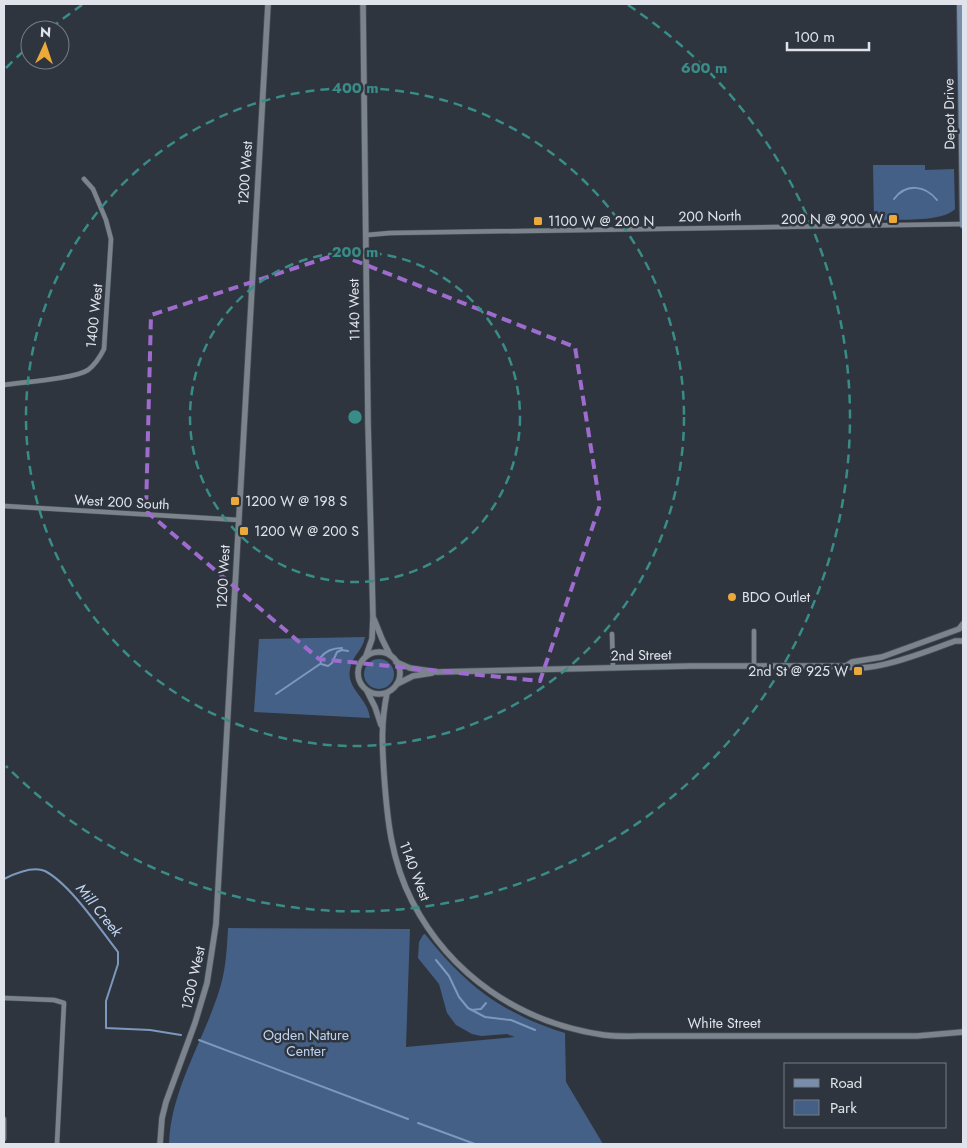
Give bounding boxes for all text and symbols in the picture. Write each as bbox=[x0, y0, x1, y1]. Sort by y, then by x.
north arrow bbox=[20, 20, 70, 70]
scale bar bbox=[787, 20, 870, 52]
text: N bbox=[40, 22, 52, 42]
text: 100 m bbox=[794, 26, 835, 48]
text: 600 m bbox=[681, 57, 727, 79]
text: 400 m bbox=[331, 77, 379, 99]
street label: Depot Drive bbox=[938, 78, 960, 150]
street label: 1200 West bbox=[233, 140, 257, 206]
street label: 200 North bbox=[678, 205, 742, 227]
place label: 200 N @ 900 W bbox=[781, 209, 883, 229]
place label: 1100 W @ 200 N bbox=[548, 211, 654, 231]
marker: 200 N @ 900 W bbox=[887, 213, 899, 225]
marker: 1100 W @ 200 N bbox=[532, 215, 544, 227]
text: 200 m bbox=[332, 241, 378, 263]
street label: 1140 West bbox=[343, 278, 365, 341]
street label: 1400 West bbox=[81, 282, 107, 349]
centre of rings bbox=[346, 408, 364, 426]
street label: West 200 South bbox=[74, 490, 170, 514]
place label: 1200 W @ 198 S bbox=[245, 491, 348, 511]
marker: 1200 W @ 198 S bbox=[229, 495, 241, 507]
place label: 1200 W @ 200 S bbox=[254, 521, 359, 541]
marker: 1200 W @ 200 S bbox=[238, 525, 250, 537]
street label: 1200 West bbox=[211, 544, 235, 610]
place label: BDO Outlet bbox=[742, 587, 811, 607]
marker: BDO Outlet bbox=[726, 591, 738, 603]
street label: 2nd Street bbox=[610, 644, 672, 666]
place label: 2nd St @ 925 W bbox=[748, 661, 848, 681]
marker: 2nd St @ 925 W bbox=[852, 665, 864, 677]
street label: 1140 West bbox=[394, 838, 436, 904]
water label: Mill Creek bbox=[71, 879, 128, 942]
street label: 1200 West bbox=[176, 944, 210, 1012]
street label: White Street bbox=[687, 1013, 761, 1033]
park label: Ogden Nature Center bbox=[263, 1025, 349, 1061]
legend bbox=[784, 1063, 947, 1128]
text: Road bbox=[830, 1072, 862, 1094]
text: Park bbox=[830, 1097, 857, 1119]

